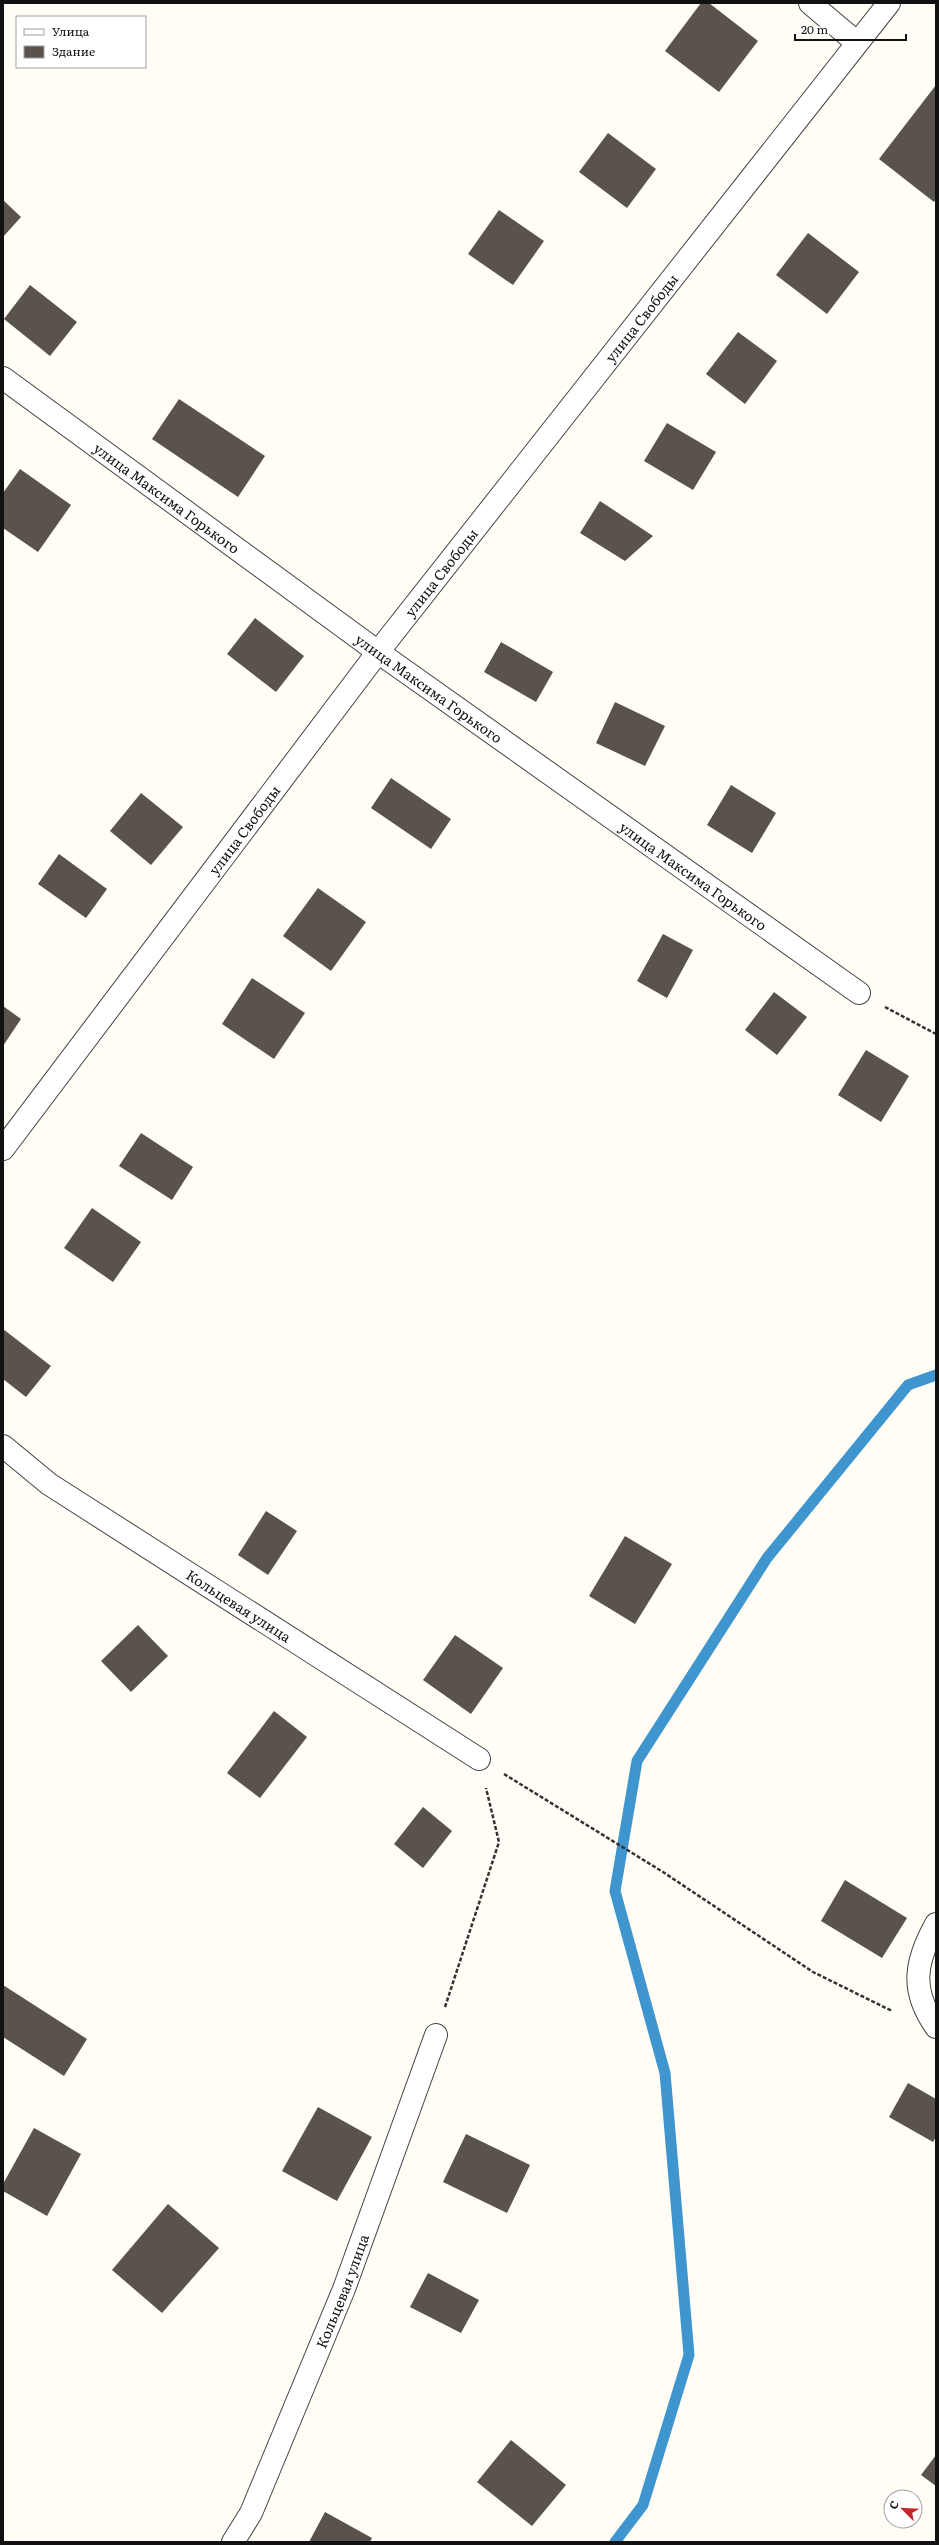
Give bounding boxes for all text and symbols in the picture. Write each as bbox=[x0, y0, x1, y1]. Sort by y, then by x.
legend bbox=[16, 16, 146, 68]
scale bar bbox=[795, 16, 906, 42]
text: 20 m bbox=[801, 20, 828, 38]
text: Улица bbox=[52, 22, 90, 40]
text: Здание bbox=[52, 42, 95, 60]
street label: улица Свободы bbox=[600, 269, 682, 366]
street label: улица Максима Горького bbox=[90, 438, 244, 558]
street label: улица Свободы bbox=[400, 524, 482, 621]
street label: улица Максима Горького bbox=[351, 629, 507, 747]
street label: улица Свободы bbox=[204, 781, 284, 879]
street label: улица Максима Горького bbox=[616, 816, 771, 935]
street label: Кольцевая улица bbox=[182, 1564, 296, 1647]
street label: Кольцевая улица bbox=[311, 2231, 373, 2351]
north arrow bbox=[883, 2489, 923, 2529]
text: С bbox=[884, 2498, 902, 2511]

